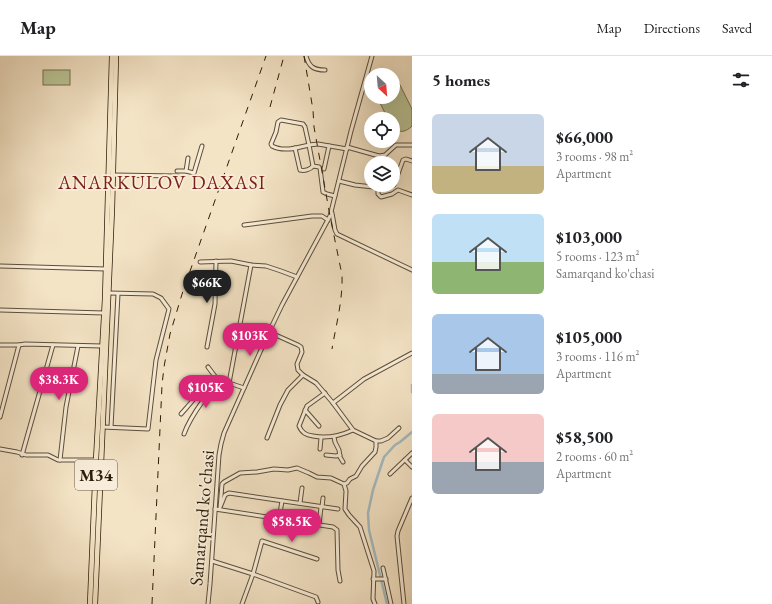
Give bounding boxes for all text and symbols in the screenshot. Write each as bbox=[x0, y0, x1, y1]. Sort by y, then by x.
text: Map bbox=[20, 15, 56, 40]
text: Map bbox=[596, 19, 622, 37]
text: Directions bbox=[644, 19, 700, 37]
text: Saved bbox=[722, 19, 752, 37]
north arrow bbox=[364, 68, 400, 104]
map controls bbox=[364, 68, 400, 192]
text: 5 homes bbox=[432, 69, 490, 91]
icon: filters bbox=[730, 69, 752, 91]
button: locate bbox=[364, 112, 400, 148]
text: $66,000 bbox=[556, 126, 613, 148]
icon: home bbox=[464, 130, 512, 178]
text: 3 rooms · 98 m² bbox=[556, 148, 633, 165]
button: layers bbox=[364, 156, 400, 192]
text: Apartment bbox=[556, 165, 611, 182]
district label: ANARKULOV DAXASI bbox=[57, 170, 266, 195]
text: $103,000 bbox=[556, 226, 622, 248]
icon: home bbox=[464, 230, 512, 278]
text: 5 rooms · 123 m² bbox=[556, 248, 640, 265]
text: Samarqand ko'chasi bbox=[556, 265, 654, 282]
pin: $66K bbox=[183, 270, 231, 304]
text: $66K bbox=[192, 274, 222, 291]
pin: $103K bbox=[222, 323, 278, 357]
text: $105,000 bbox=[556, 326, 622, 348]
text: $103K bbox=[232, 327, 268, 344]
icon: home bbox=[464, 330, 512, 378]
text: 3 rooms · 116 m² bbox=[556, 348, 640, 365]
text: Apartment bbox=[556, 365, 611, 382]
pin: $38.3K bbox=[26, 367, 92, 401]
text: $38.3K bbox=[39, 371, 79, 388]
pin: $105K bbox=[178, 375, 234, 409]
text: $105K bbox=[188, 379, 224, 396]
text: $58,500 bbox=[556, 426, 613, 448]
icon: home bbox=[464, 430, 512, 478]
text: 2 rooms · 60 m² bbox=[556, 448, 633, 465]
street label: Samarqand ko'chasi bbox=[184, 449, 219, 587]
road number: M34 bbox=[75, 460, 117, 490]
text: Apartment bbox=[556, 465, 611, 482]
pin: $58.5K bbox=[259, 509, 325, 543]
text: $58.5K bbox=[272, 513, 312, 530]

